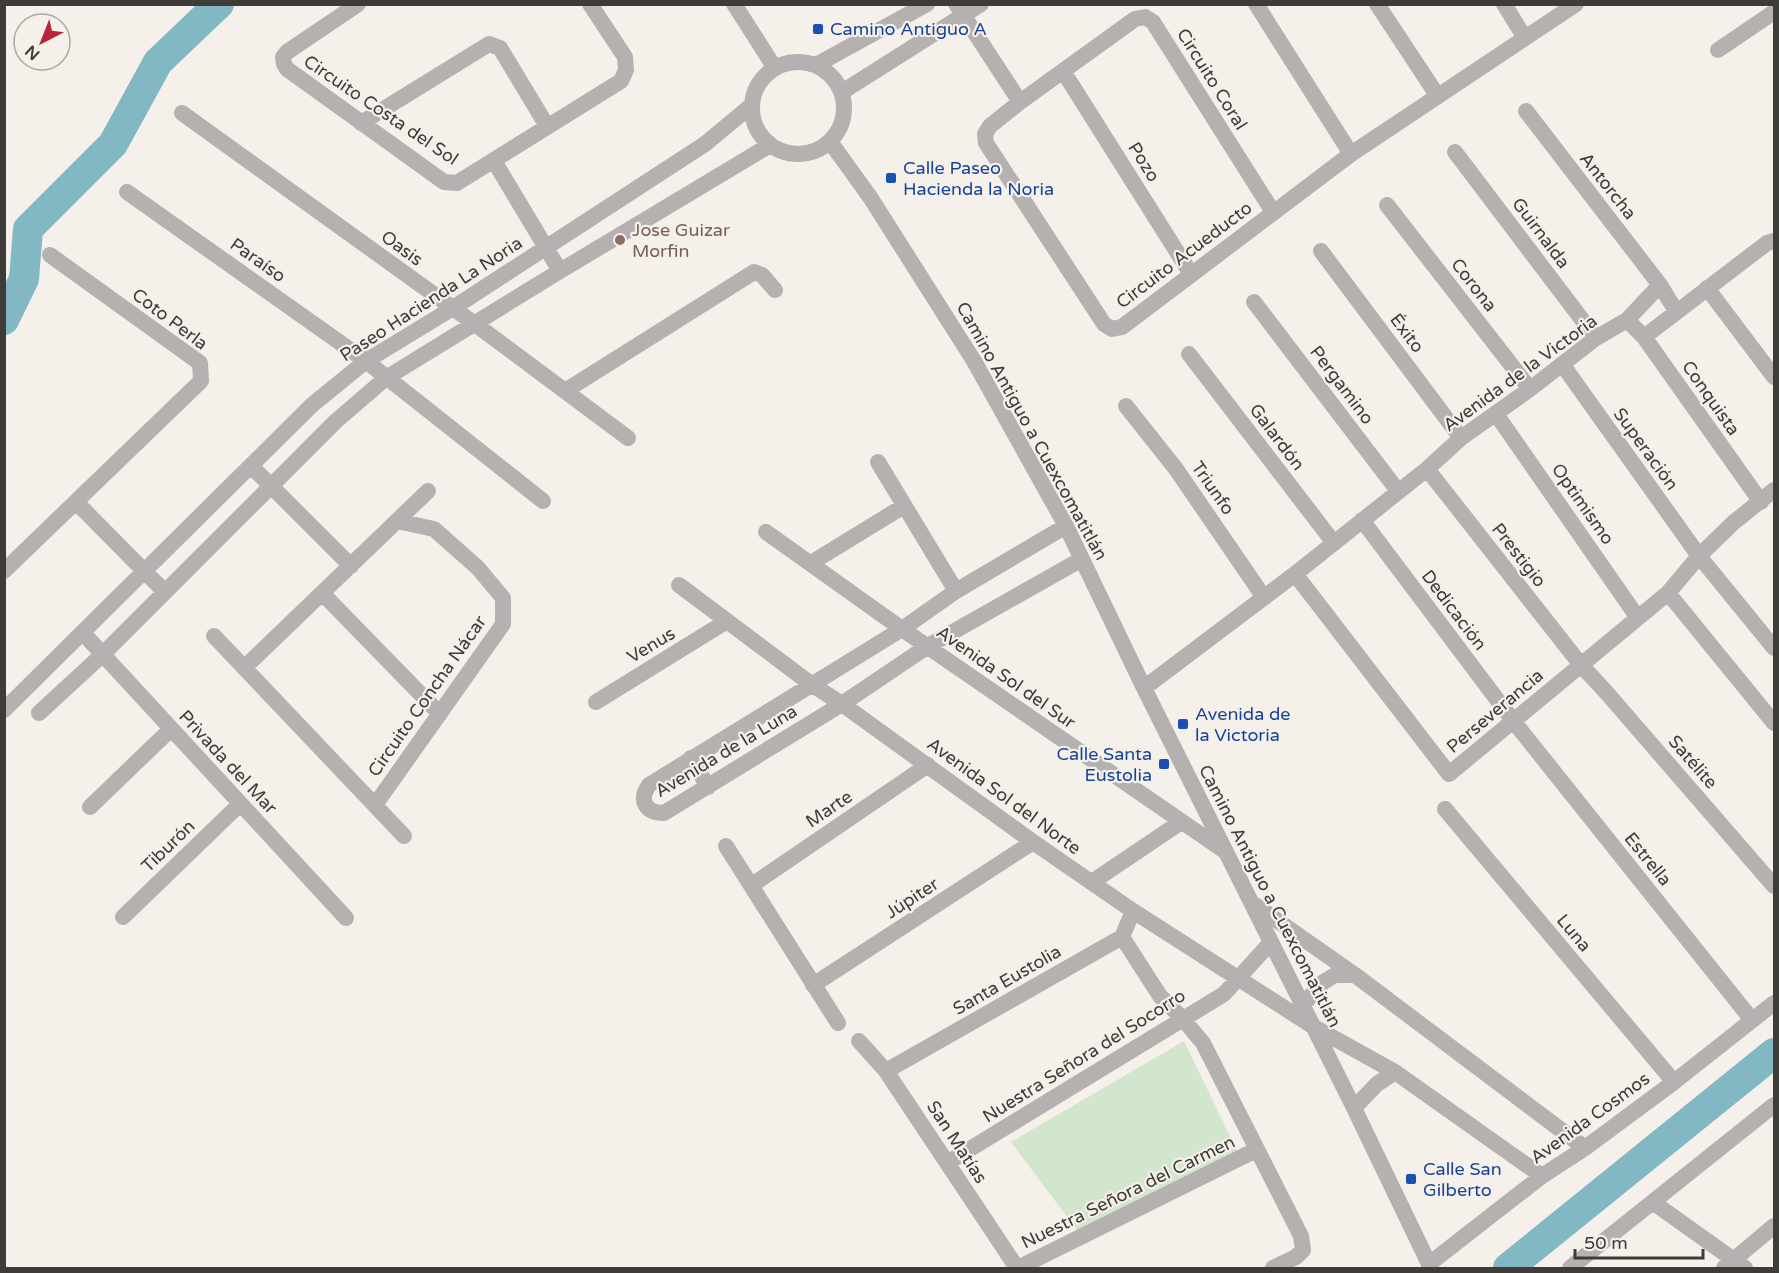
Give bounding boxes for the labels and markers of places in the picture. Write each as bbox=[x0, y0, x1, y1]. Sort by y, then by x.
place label: Camino Antiguo A bbox=[830, 18, 987, 40]
marker: Camino Antiguo A bbox=[811, 22, 825, 36]
place label: Calle Paseo Hacienda la Noria bbox=[903, 157, 1054, 200]
marker: Calle Paseo Hacienda la Noria bbox=[884, 171, 898, 185]
place label: Jose Guizar Morfin bbox=[632, 219, 730, 262]
marker: Jose Guizar Morfin bbox=[613, 233, 627, 247]
place label: Avenida de la Victoria bbox=[1195, 703, 1291, 746]
marker: Avenida de la Victoria bbox=[1176, 717, 1190, 731]
place label: Calle Santa Eustolia bbox=[1057, 743, 1152, 786]
marker: Calle Santa Eustolia bbox=[1157, 757, 1171, 771]
place label: Calle San Gilberto bbox=[1423, 1158, 1502, 1201]
marker: Calle San Gilberto bbox=[1404, 1172, 1418, 1186]

